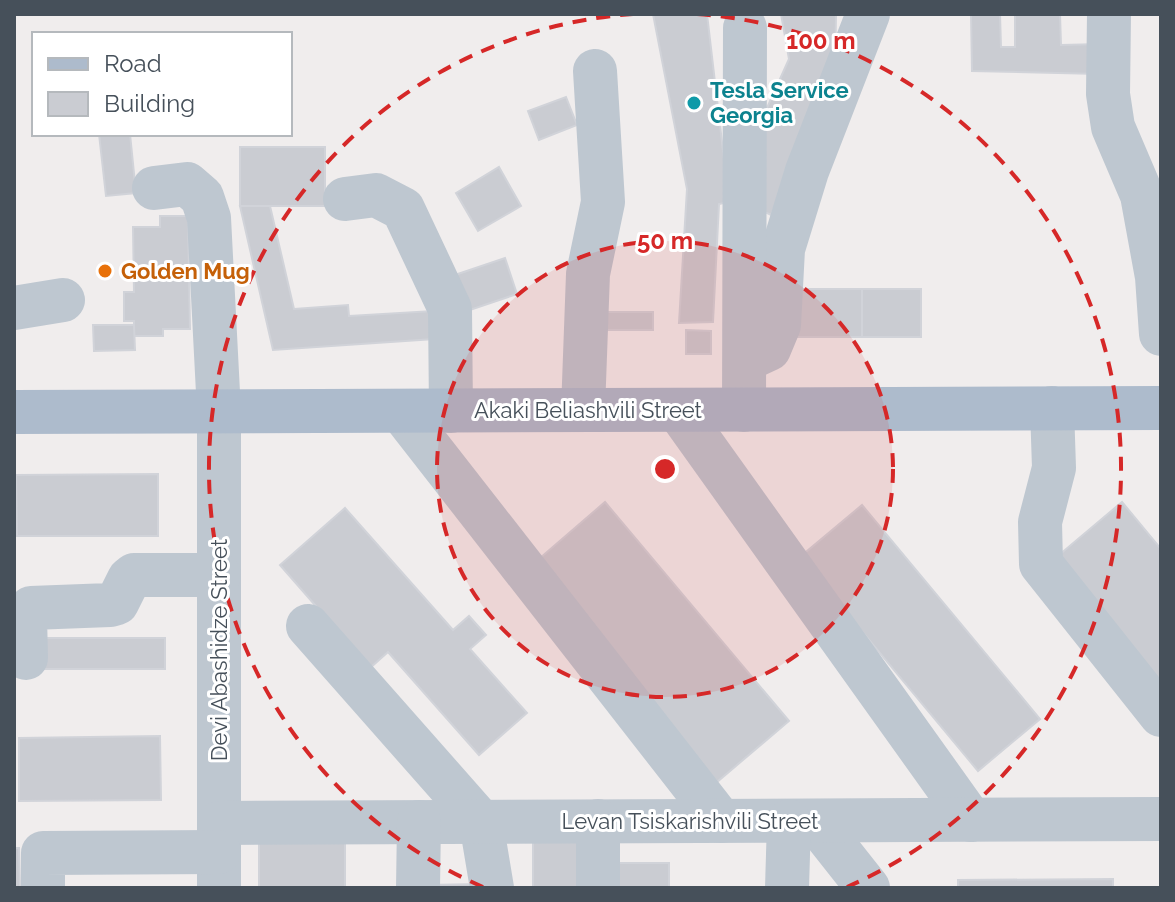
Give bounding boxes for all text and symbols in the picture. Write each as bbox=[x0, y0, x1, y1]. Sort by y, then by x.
text: 100 m bbox=[786, 26, 856, 55]
legend bbox=[32, 32, 292, 136]
text: Road bbox=[104, 49, 162, 78]
place label: Tesla Service Georgia bbox=[710, 77, 849, 128]
text: Building bbox=[104, 89, 195, 118]
marker: Tesla Service Georgia bbox=[685, 94, 703, 112]
text: 50 m bbox=[637, 226, 693, 255]
place label: Golden Mug bbox=[121, 258, 250, 284]
marker: Golden Mug bbox=[96, 262, 114, 280]
street label: Akaki Beliashvili Street bbox=[474, 397, 703, 423]
centre of rings bbox=[651, 455, 679, 483]
street label: Devi Abashidze Street bbox=[206, 538, 232, 761]
street label: Levan Tsiskarishvili Street bbox=[562, 808, 819, 834]

